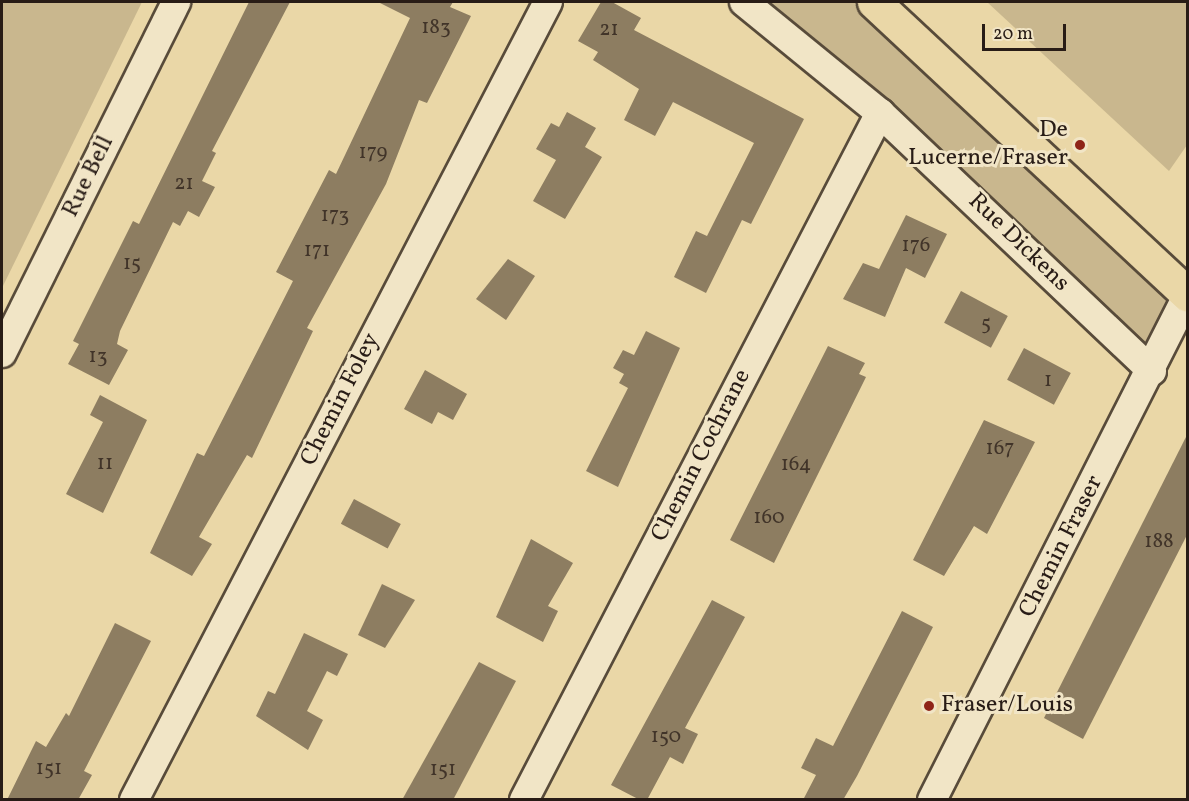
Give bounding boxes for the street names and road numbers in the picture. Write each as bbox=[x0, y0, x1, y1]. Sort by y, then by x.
street label: Rue Bell bbox=[57, 132, 121, 222]
street label: Rue Dickens bbox=[961, 188, 1075, 298]
street label: Chemin Foley bbox=[295, 329, 387, 471]
street label: Chemin Cochrane bbox=[646, 365, 758, 547]
street label: Chemin Fraser bbox=[1014, 471, 1110, 623]

